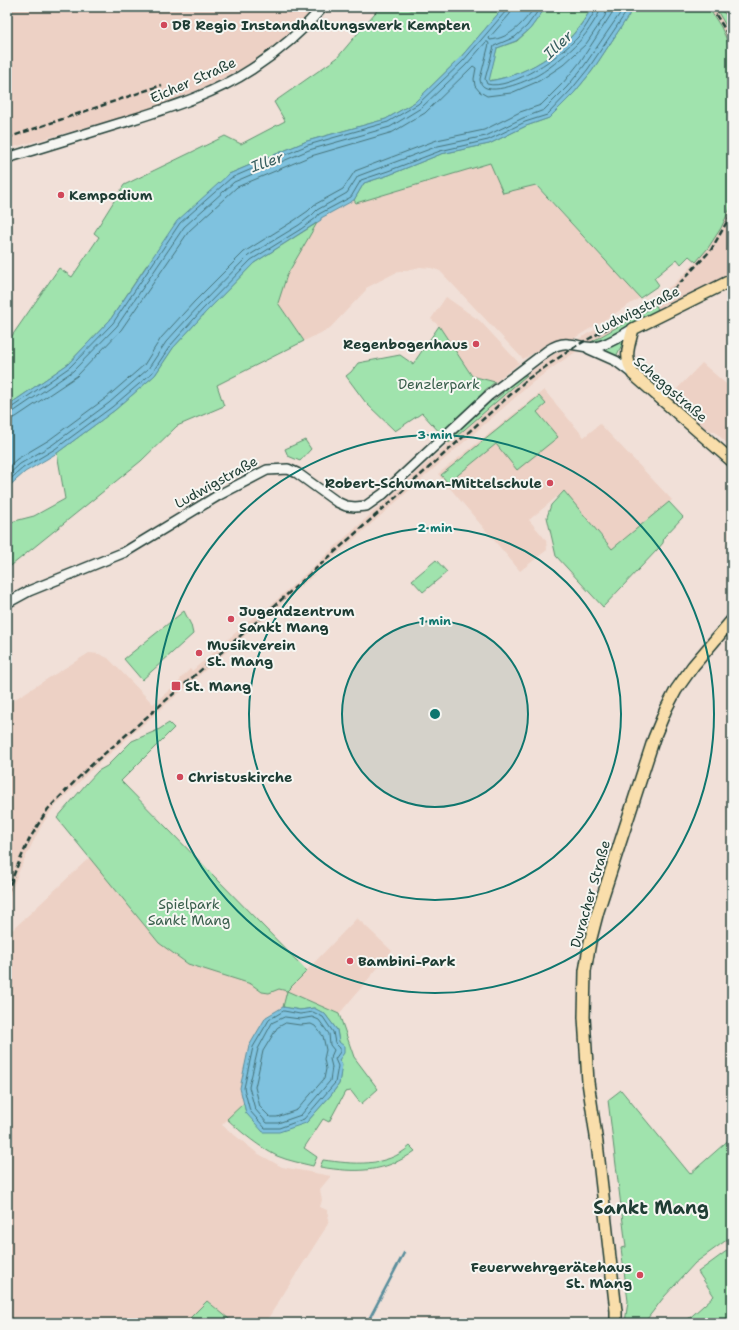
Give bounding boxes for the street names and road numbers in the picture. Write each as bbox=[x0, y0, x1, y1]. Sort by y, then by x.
street label: Eicher Straße bbox=[147, 53, 239, 107]
street label: Ludwigstraße bbox=[592, 282, 682, 338]
street label: Scheggstraße bbox=[630, 352, 712, 426]
street label: Ludwigstraße bbox=[171, 452, 261, 512]
street label: Duracher Straße bbox=[566, 838, 614, 950]

